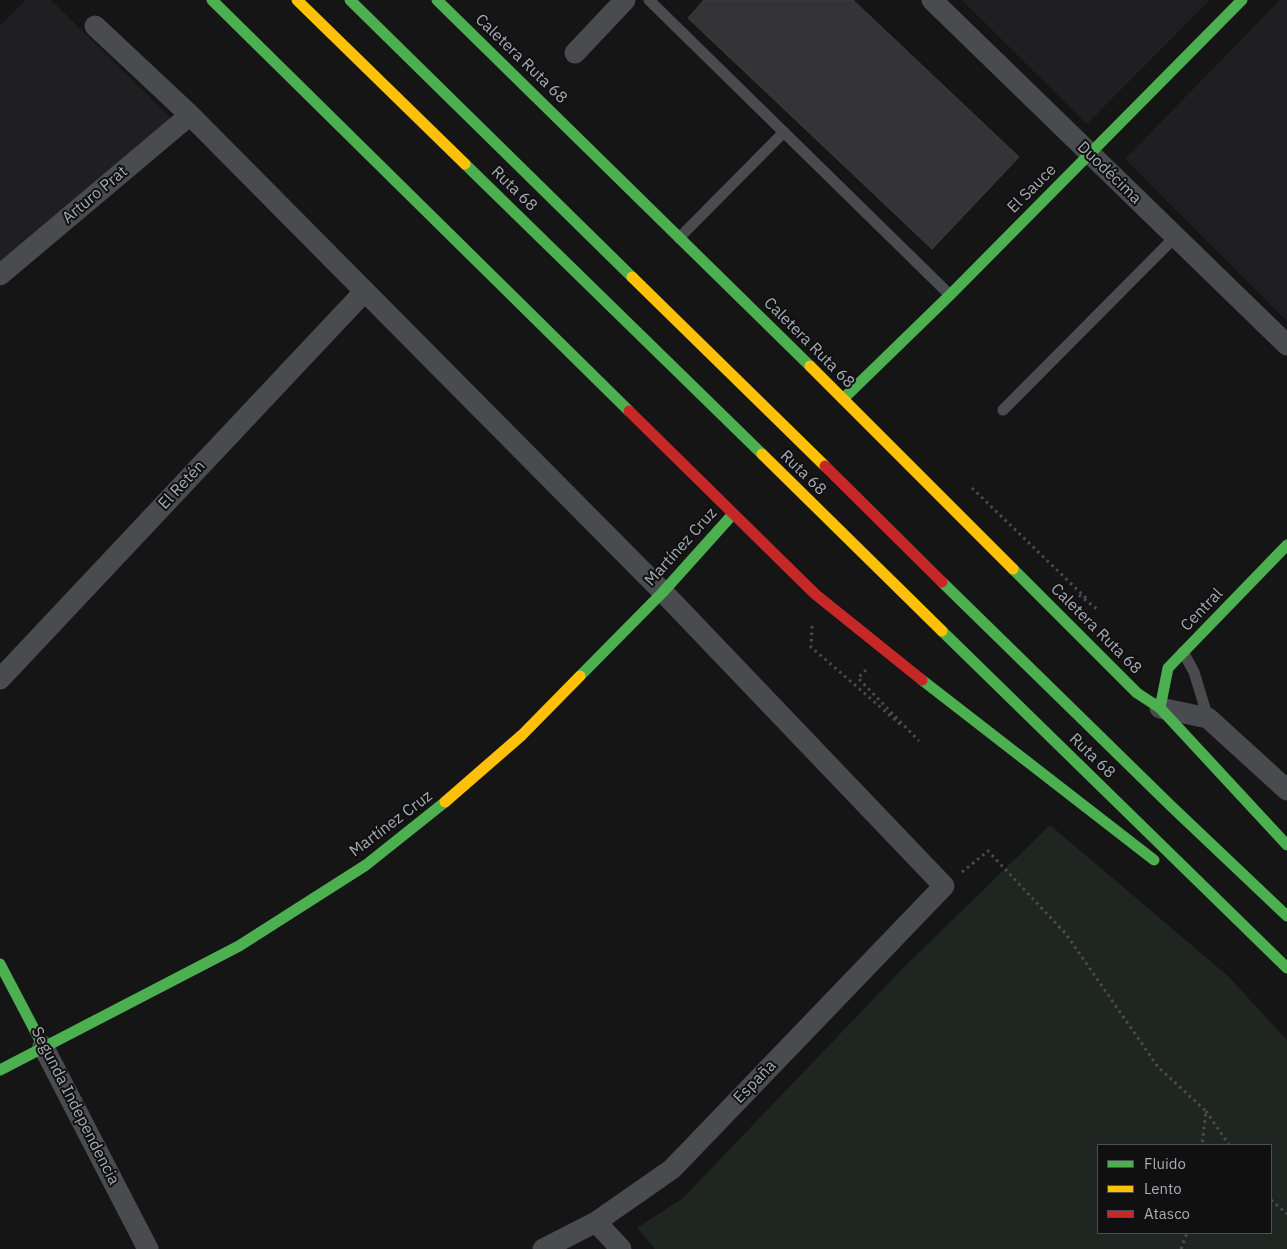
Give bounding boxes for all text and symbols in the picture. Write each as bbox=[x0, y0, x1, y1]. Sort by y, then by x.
street label: Caletera Ruta 68 bbox=[471, 10, 571, 108]
street label: Duodécima bbox=[1073, 138, 1145, 208]
street label: El Sauce bbox=[1004, 161, 1060, 217]
street label: Arturo Prat bbox=[59, 162, 131, 228]
street label: Ruta 68 bbox=[487, 162, 541, 216]
street label: Caletera Ruta 68 bbox=[760, 294, 858, 392]
street label: Ruta 68 bbox=[776, 446, 830, 500]
street label: El Retén bbox=[155, 457, 209, 513]
street label: Martínez Cruz bbox=[641, 504, 721, 590]
street label: Caletera Ruta 68 bbox=[1047, 580, 1145, 678]
street label: Central bbox=[1177, 585, 1227, 635]
street label: Ruta 68 bbox=[1065, 729, 1119, 783]
street label: Martínez Cruz bbox=[346, 787, 436, 861]
street label: Segunda Independencia bbox=[27, 1024, 123, 1188]
street label: España bbox=[730, 1056, 780, 1108]
legend bbox=[1097, 1144, 1272, 1234]
text: Fluido bbox=[1144, 1154, 1186, 1173]
text: Lento bbox=[1144, 1179, 1182, 1198]
text: Atasco bbox=[1144, 1204, 1190, 1223]

